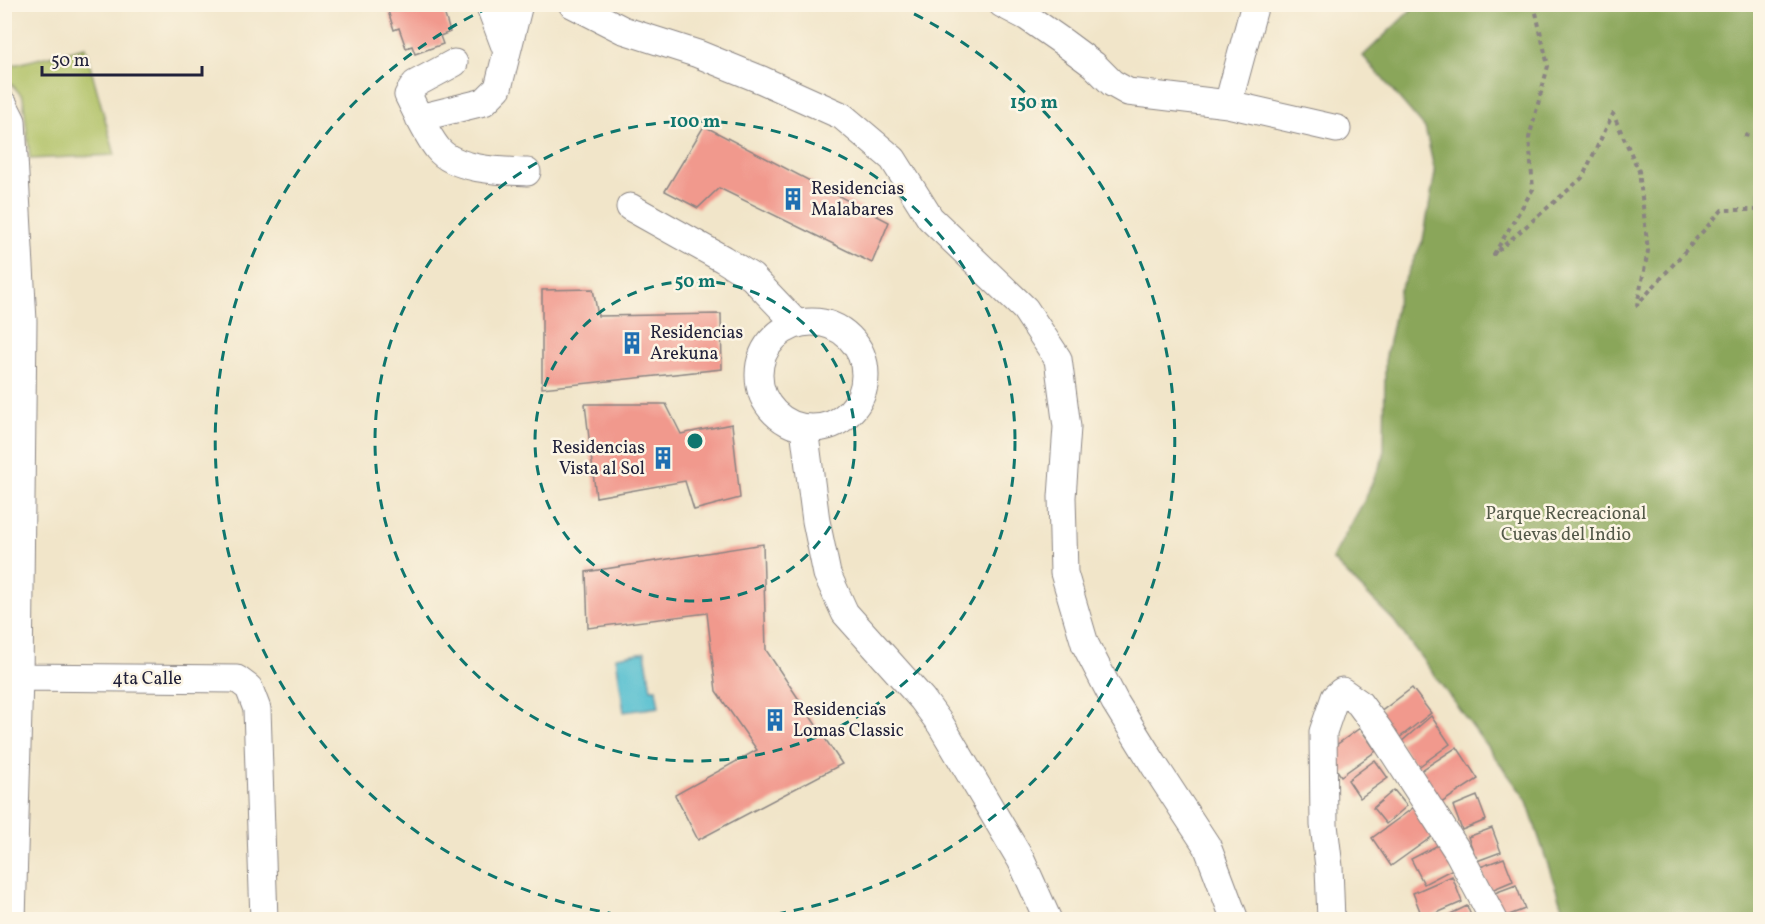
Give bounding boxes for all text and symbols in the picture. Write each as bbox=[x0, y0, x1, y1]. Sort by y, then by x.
scale bar bbox=[42, 39, 202, 77]
text: 50 m bbox=[51, 49, 90, 74]
text: 150 m bbox=[1010, 91, 1058, 116]
text: 100 m bbox=[670, 110, 720, 135]
place label: Residencias Malabares bbox=[811, 177, 904, 223]
building icon: Residencias Malabares bbox=[780, 186, 806, 212]
text: 50 m bbox=[675, 270, 715, 295]
place label: Residencias Arekuna bbox=[650, 321, 743, 367]
building icon: Residencias Arekuna bbox=[619, 330, 645, 356]
centre of rings bbox=[685, 431, 705, 451]
place label: Residencias Vista al Sol bbox=[552, 436, 645, 482]
building icon: Residencias Vista al Sol bbox=[650, 445, 676, 471]
park label: Parque Recreacional Cuevas del Indio bbox=[1486, 502, 1646, 548]
street label: 4ta Calle bbox=[112, 667, 182, 692]
place label: Residencias Lomas Classic bbox=[793, 698, 904, 744]
building icon: Residencias Lomas Classic bbox=[762, 707, 788, 733]

